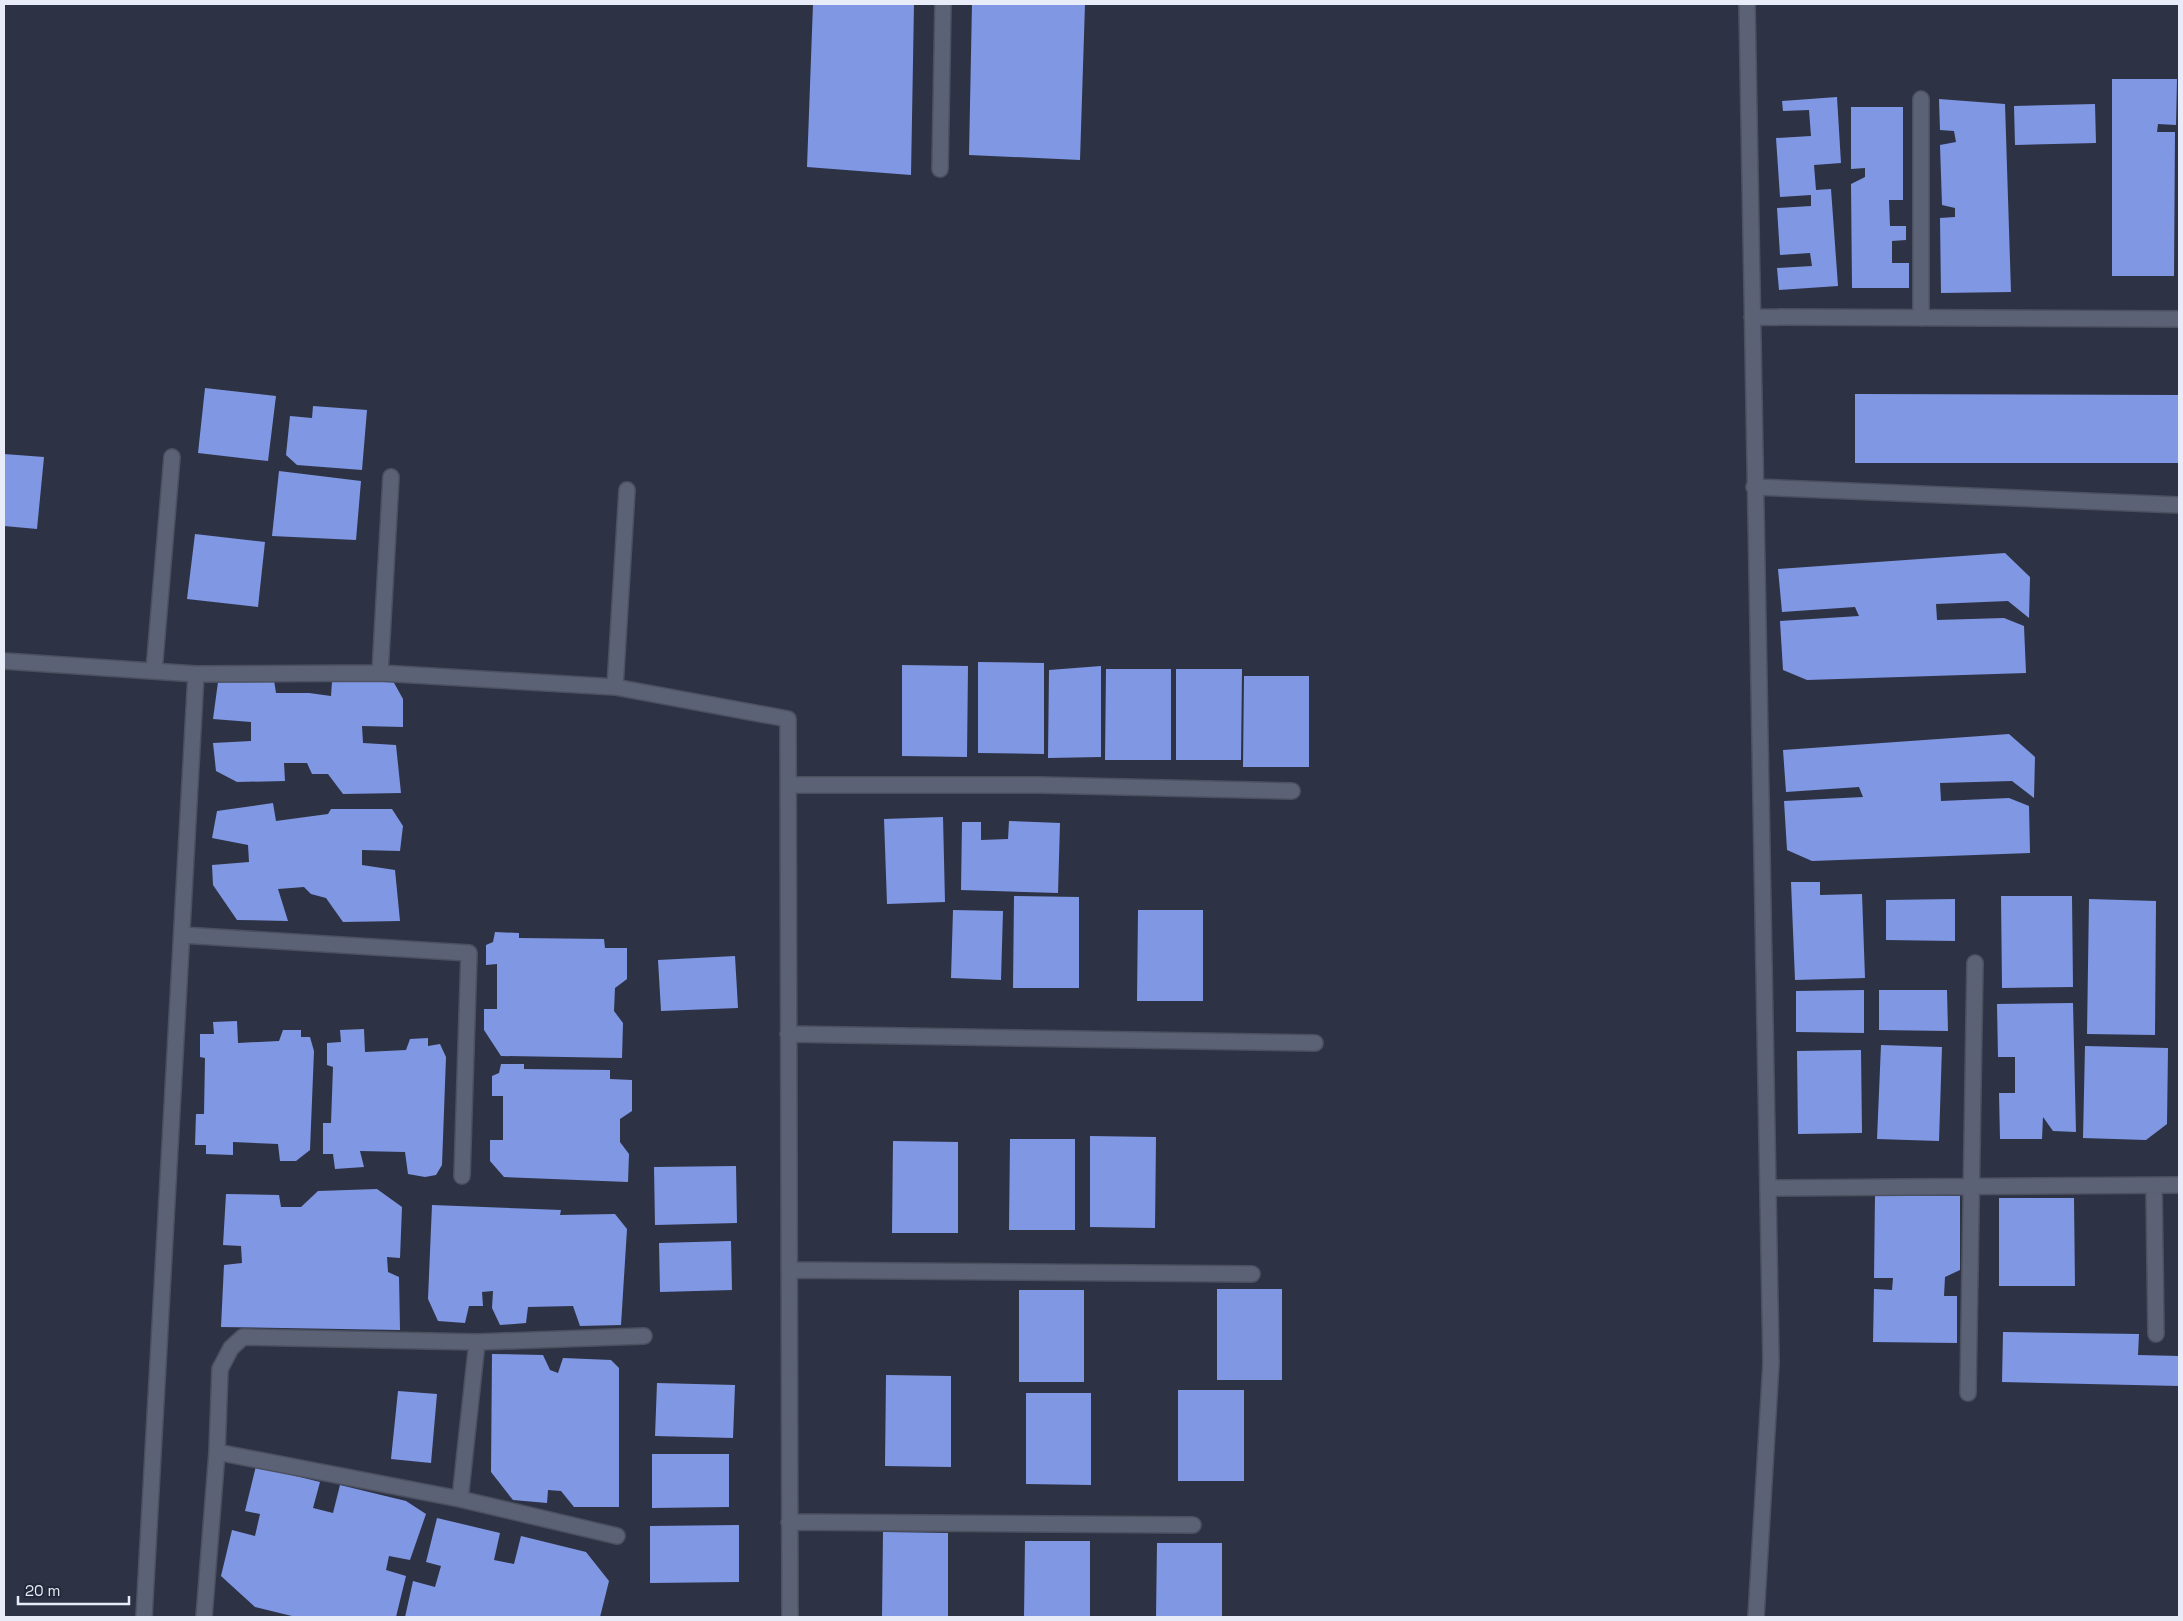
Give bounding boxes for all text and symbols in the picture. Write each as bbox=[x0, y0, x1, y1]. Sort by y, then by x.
scale bar bbox=[18, 1574, 129, 1606]
text: 20 m bbox=[25, 1581, 60, 1600]

